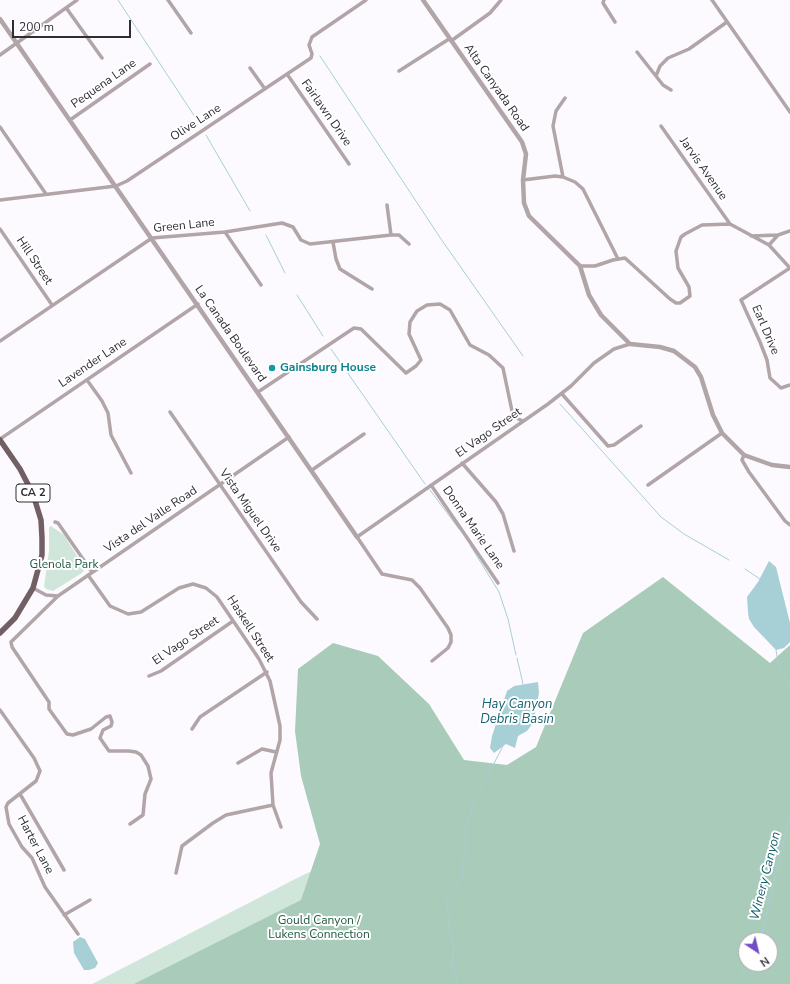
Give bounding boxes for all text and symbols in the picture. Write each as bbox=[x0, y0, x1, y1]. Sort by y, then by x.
scale bar bbox=[14, 12, 133, 38]
text: 200 m bbox=[19, 19, 54, 35]
street label: Alta Canyada Road bbox=[460, 41, 532, 135]
street label: Pequena Lane bbox=[69, 56, 139, 112]
street label: Fairlawn Drive bbox=[298, 77, 354, 149]
street label: Olive Lane bbox=[168, 101, 224, 145]
street label: Jarvis Avenue bbox=[676, 135, 730, 203]
street label: Green Lane bbox=[153, 216, 215, 236]
street label: Hill Street bbox=[13, 234, 55, 288]
street label: La Canada Boulevard bbox=[191, 283, 269, 385]
street label: Earl Drive bbox=[748, 303, 782, 357]
street label: Lavender Lane bbox=[56, 335, 130, 391]
place label: Gainsburg House bbox=[280, 361, 376, 375]
marker: Gainsburg House bbox=[267, 363, 277, 373]
street label: El Vago Street bbox=[453, 405, 525, 461]
street label: Vista Miguel Drive bbox=[216, 466, 284, 556]
road number: CA 2 bbox=[16, 484, 50, 502]
street label: Vista del Valle Road bbox=[102, 484, 200, 556]
street label: Donna Marie Lane bbox=[439, 484, 507, 572]
park label: Glenola Park bbox=[29, 558, 99, 572]
street label: Haskell Street bbox=[223, 593, 277, 665]
street label: El Vago Street bbox=[150, 613, 222, 669]
water label: Hay Canyon Debris Basin bbox=[480, 697, 554, 728]
street label: Harter Lane bbox=[14, 813, 56, 877]
water label: Winery Canyon bbox=[747, 830, 785, 922]
park label: Gould Canyon / Lukens Connection bbox=[268, 914, 370, 942]
north arrow bbox=[738, 932, 778, 972]
text: N bbox=[757, 953, 772, 970]

